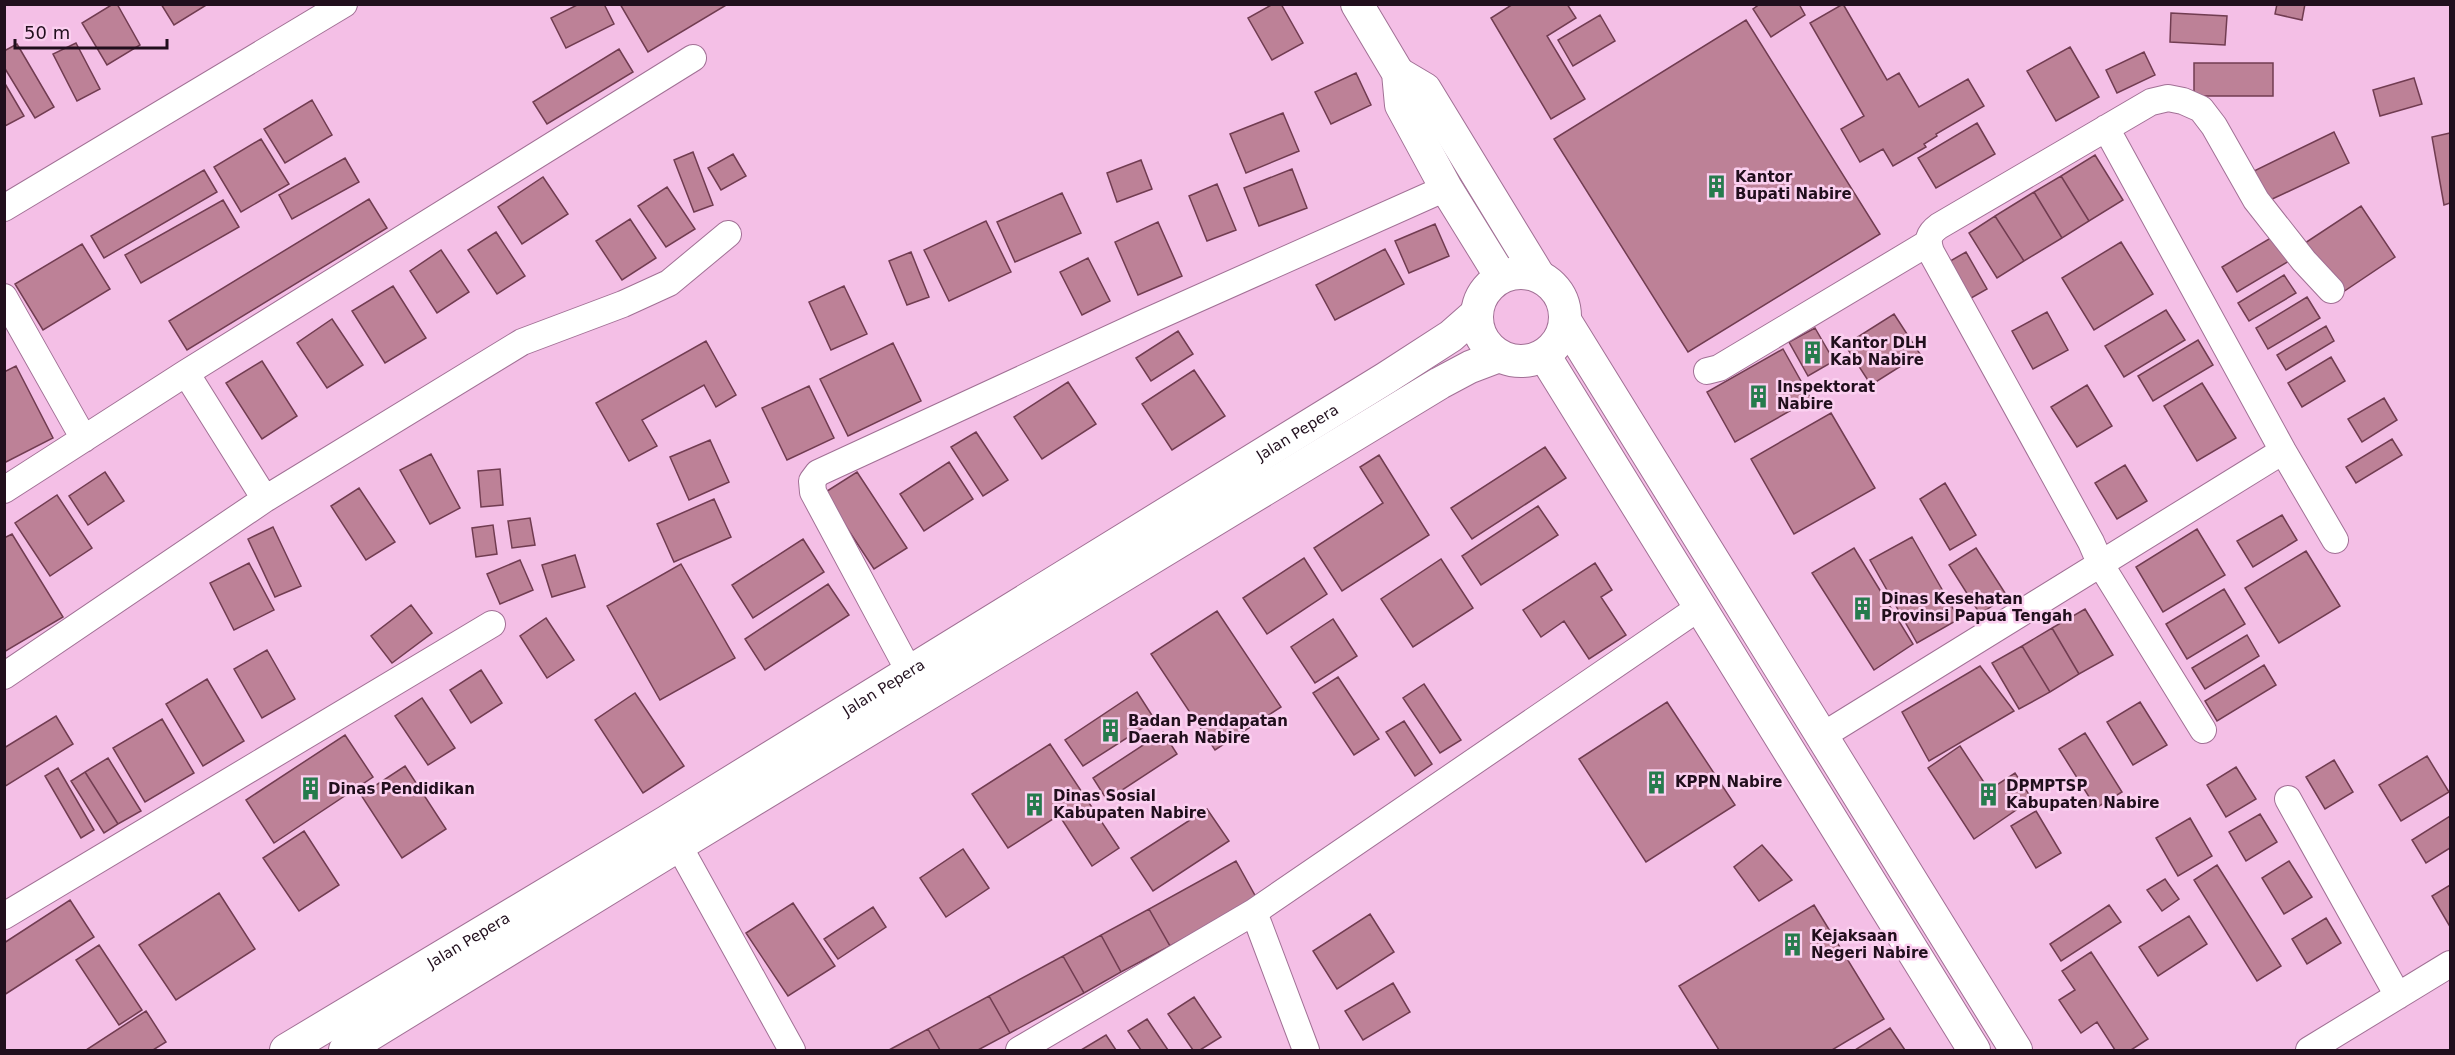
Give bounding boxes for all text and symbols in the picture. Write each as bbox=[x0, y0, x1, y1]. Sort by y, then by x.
scale bar bbox=[15, 12, 166, 50]
text: 50 m bbox=[24, 22, 70, 43]
place label: Kantor Bupati Nabire bbox=[1735, 168, 1852, 203]
building icon: Kantor Bupati Nabire bbox=[1704, 173, 1730, 199]
place label: Kantor DLH Kab Nabire bbox=[1830, 334, 1927, 369]
building icon: Kantor DLH Kab Nabire bbox=[1799, 339, 1825, 365]
place label: Inspektorat Nabire bbox=[1777, 378, 1875, 413]
building icon: Inspektorat Nabire bbox=[1746, 383, 1772, 409]
street label: Jalan Pepera bbox=[1252, 400, 1342, 465]
place label: Dinas Kesehatan Provinsi Papua Tengah bbox=[1881, 590, 2073, 625]
building icon: Dinas Kesehatan Provinsi Papua Tengah bbox=[1850, 595, 1876, 621]
street label: Jalan Pepera bbox=[839, 656, 928, 720]
place label: Badan Pendapatan Daerah Nabire bbox=[1128, 712, 1288, 747]
building icon: Badan Pendapatan Daerah Nabire bbox=[1097, 717, 1123, 743]
building icon: KPPN Nabire bbox=[1644, 769, 1670, 795]
place label: KPPN Nabire bbox=[1675, 773, 1783, 791]
building icon: Dinas Pendidikan bbox=[297, 776, 323, 802]
place label: DPMPTSP Kabupaten Nabire bbox=[2006, 777, 2159, 812]
place label: Dinas Pendidikan bbox=[328, 780, 475, 798]
building icon: DPMPTSP Kabupaten Nabire bbox=[1975, 782, 2001, 808]
place label: Dinas Sosial Kabupaten Nabire bbox=[1053, 787, 1206, 822]
building icon: Dinas Sosial Kabupaten Nabire bbox=[1022, 792, 1048, 818]
street label: Jalan Pepera bbox=[423, 909, 513, 973]
place label: Kejaksaan Negeri Nabire bbox=[1811, 927, 1929, 962]
building icon: Kejaksaan Negeri Nabire bbox=[1780, 932, 1806, 958]

